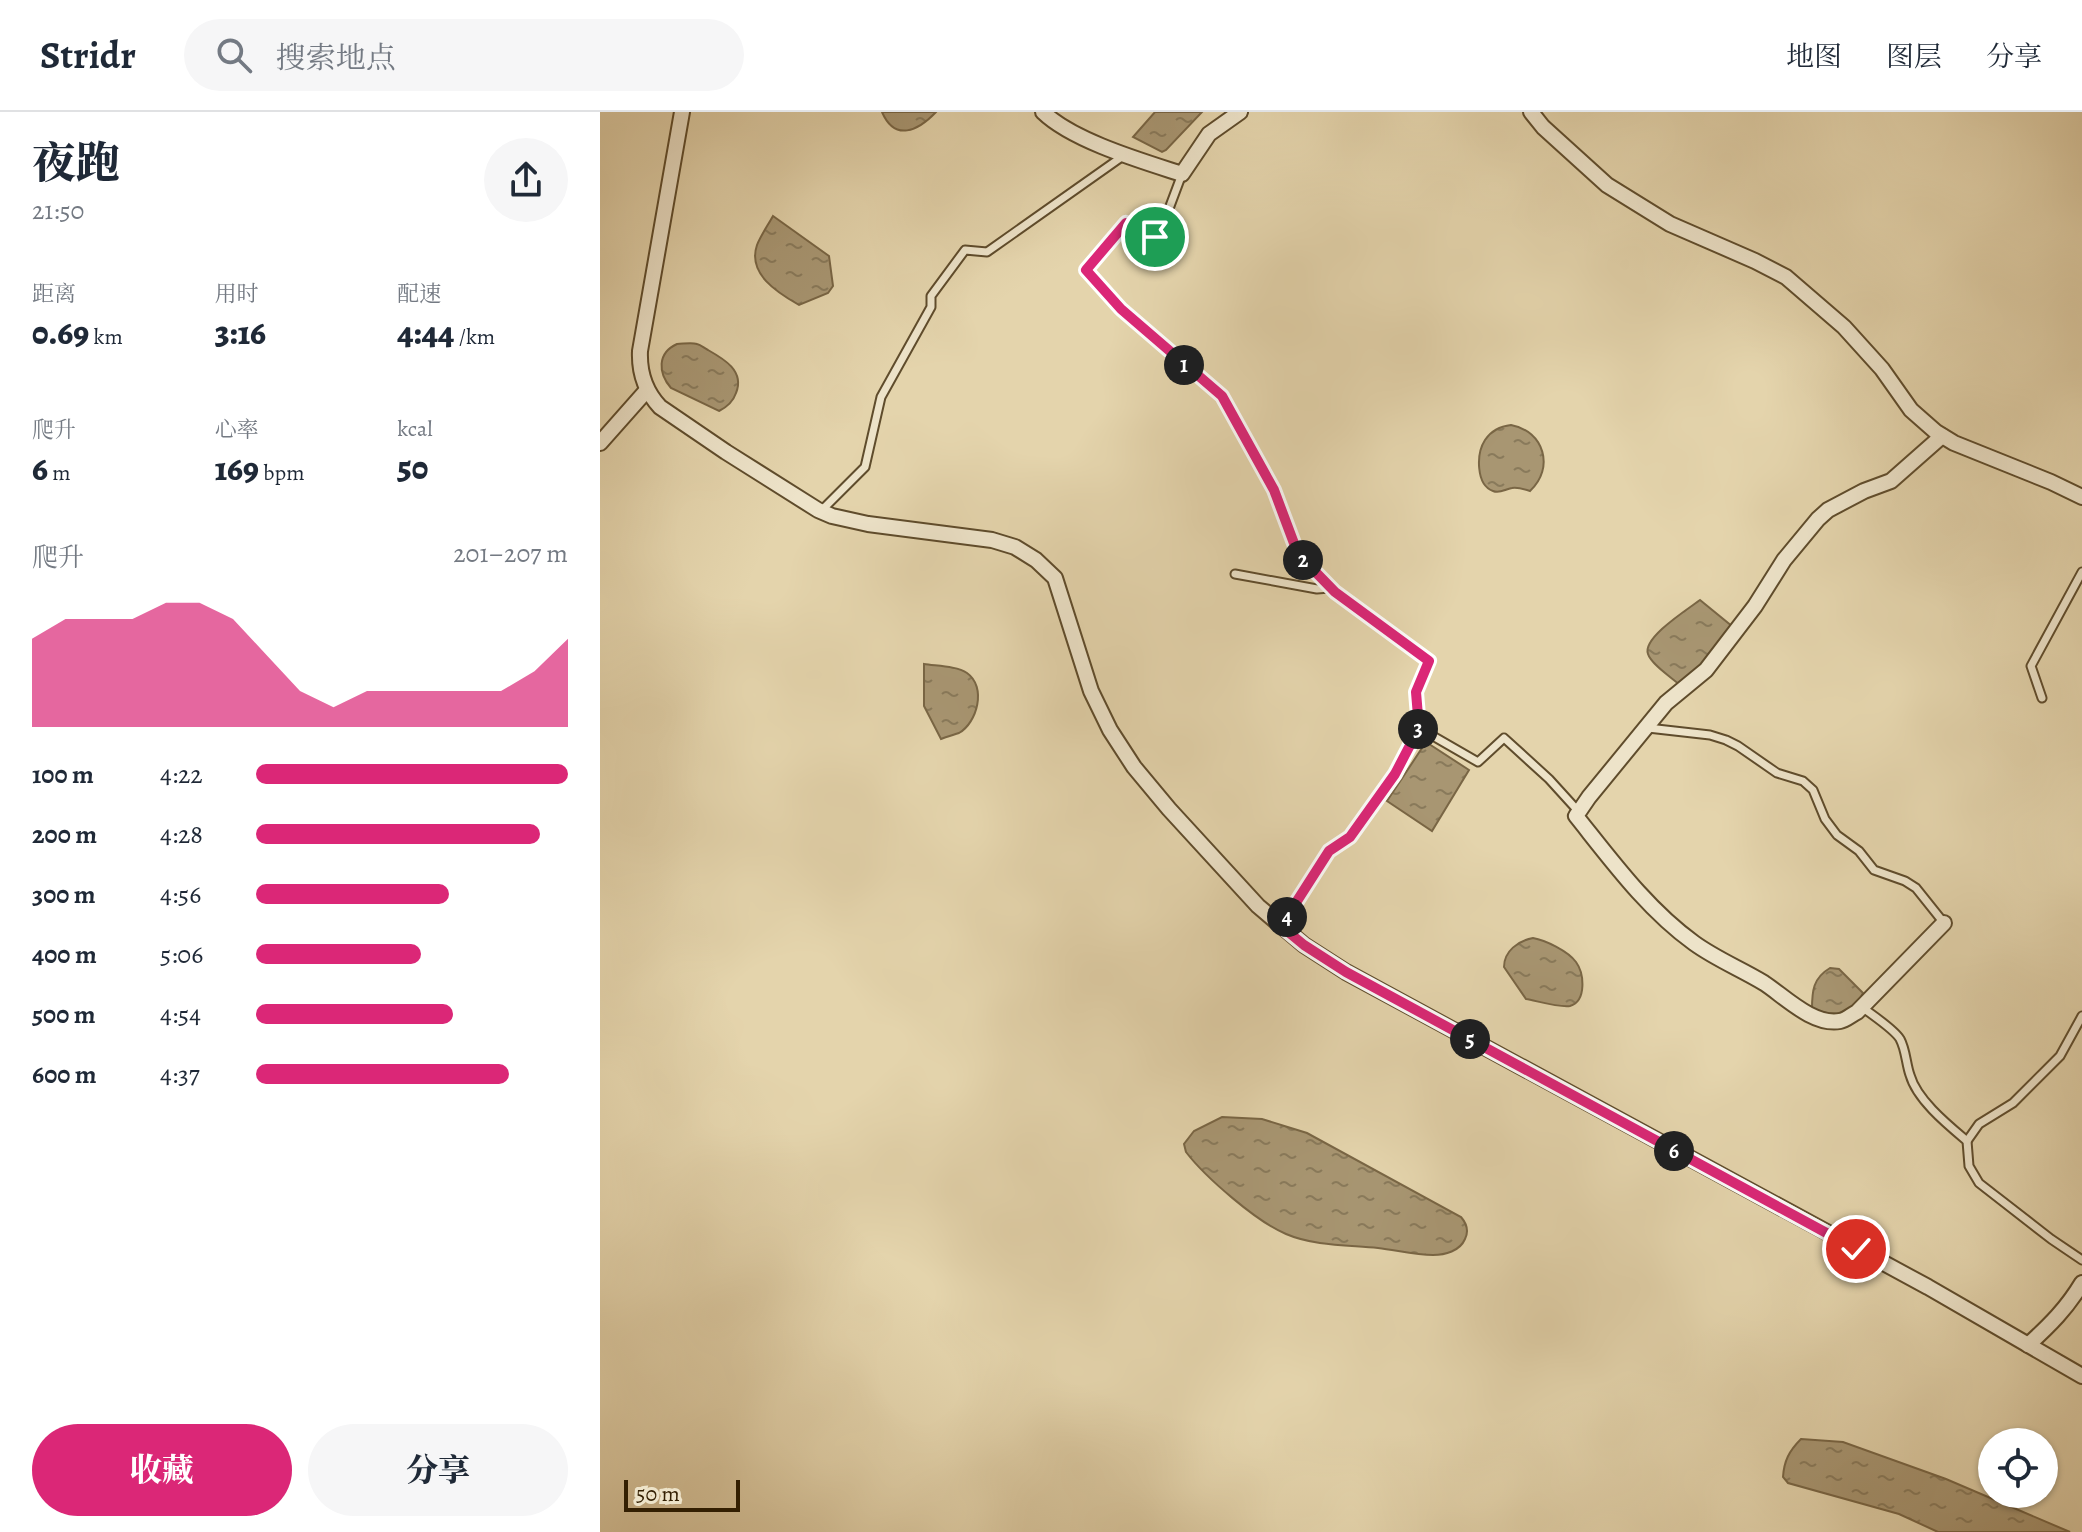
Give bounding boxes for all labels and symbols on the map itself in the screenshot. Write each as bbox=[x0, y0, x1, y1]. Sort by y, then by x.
pin bbox=[1121, 203, 1189, 271]
pin: 1 bbox=[1164, 345, 1204, 385]
pin: 2 bbox=[1283, 540, 1323, 580]
pin: 3 bbox=[1398, 709, 1438, 749]
pin: 4 bbox=[1267, 897, 1307, 937]
pin: 5 bbox=[1450, 1019, 1490, 1059]
pin: 6 bbox=[1654, 1131, 1694, 1171]
pin bbox=[1822, 1215, 1890, 1283]
scale bar bbox=[624, 1476, 740, 1512]

